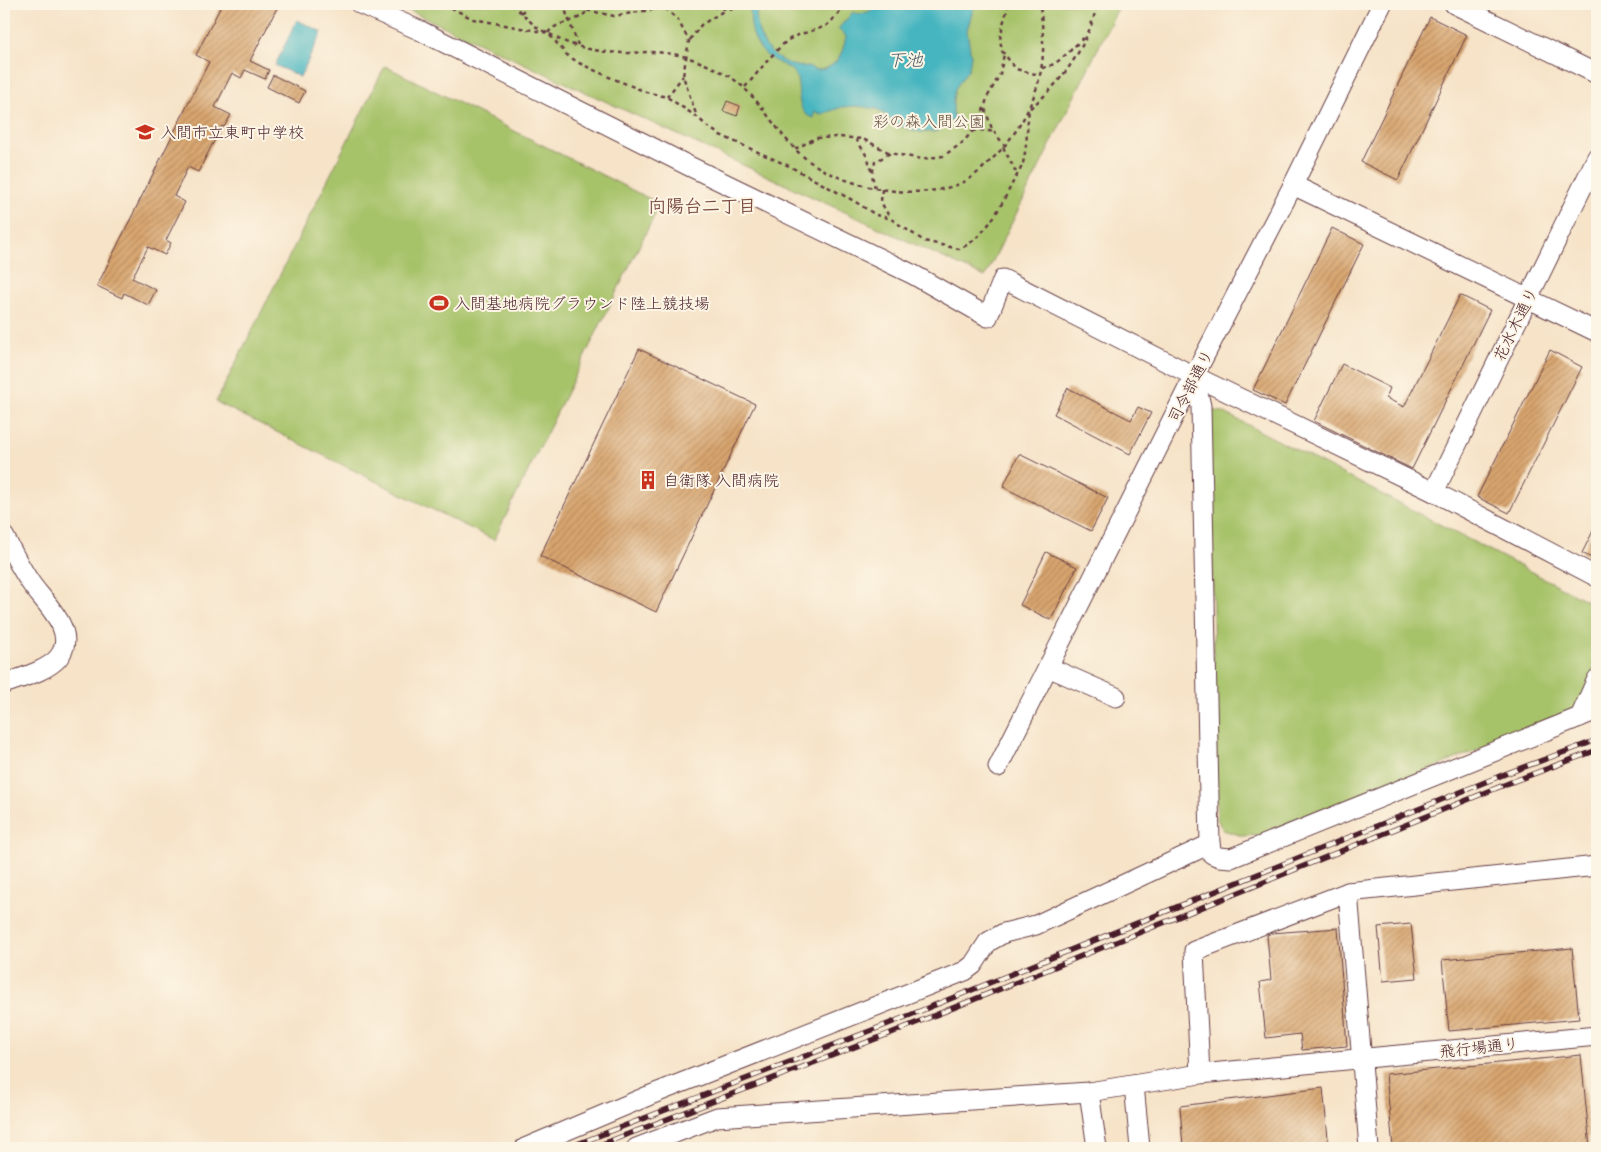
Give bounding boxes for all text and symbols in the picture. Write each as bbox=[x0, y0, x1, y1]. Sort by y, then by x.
water label: 下池 bbox=[887, 49, 924, 75]
park label: 彩の森入間公園 bbox=[873, 111, 985, 135]
school or university icon: 入間市立東町中学校 bbox=[134, 121, 156, 143]
place label: 入間市立東町中学校 bbox=[160, 122, 304, 146]
district label: 向陽台二丁目 bbox=[648, 195, 756, 221]
street label: 花水木通り bbox=[1488, 284, 1545, 366]
sports icon: 入間基地病院グラウンド陸上競技場 bbox=[428, 292, 450, 314]
place label: 入間基地病院グラウンド陸上競技場 bbox=[454, 293, 710, 317]
street label: 司令部通り bbox=[1163, 346, 1221, 428]
building icon: 自衛隊 入間病院 bbox=[637, 469, 659, 491]
place label: 自衛隊 入間病院 bbox=[663, 470, 779, 494]
street label: 飛行場通り bbox=[1438, 1033, 1520, 1065]

